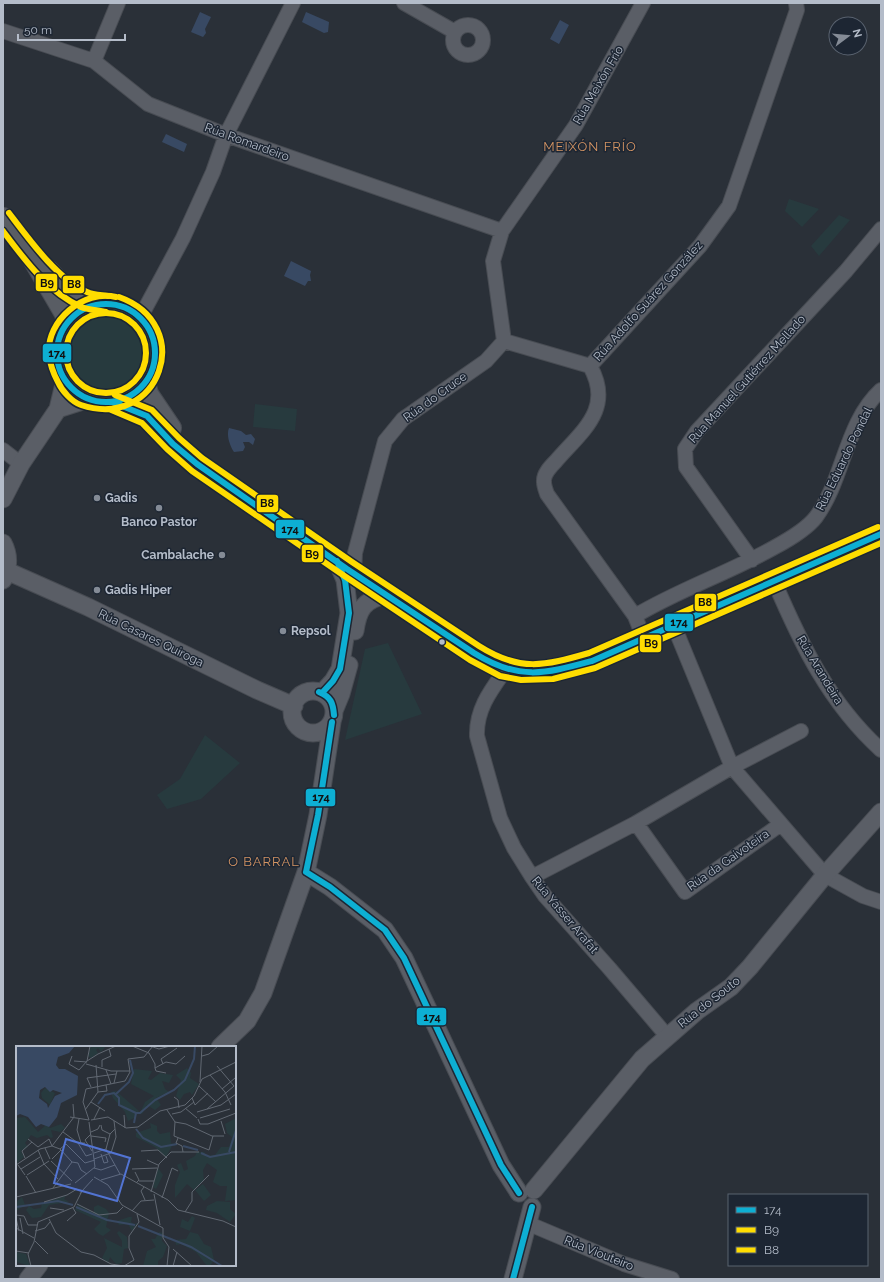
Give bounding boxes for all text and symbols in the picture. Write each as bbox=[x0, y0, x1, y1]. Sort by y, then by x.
scale bar bbox=[18, 16, 125, 42]
north arrow bbox=[828, 16, 868, 56]
text: 50 m bbox=[24, 23, 52, 37]
text: N bbox=[850, 28, 865, 39]
street label: Rúa Meixón Frío bbox=[570, 43, 626, 127]
street label: Rúa Romardeiro bbox=[203, 120, 291, 164]
district label: MEIXÓN FRÍO bbox=[543, 139, 637, 154]
street label: Rúa Adolfo Suárez González bbox=[591, 238, 705, 364]
line badge: B9 bbox=[35, 273, 58, 292]
line badge: B8 bbox=[62, 275, 85, 294]
text: B9 bbox=[40, 277, 54, 290]
text: B8 bbox=[67, 278, 81, 291]
street label: Rúa Manuel Gutiérrez Mellado bbox=[686, 312, 808, 446]
line badge: 174 bbox=[42, 343, 72, 363]
text: 174 bbox=[48, 347, 66, 360]
street label: Rúa do Cruce bbox=[400, 369, 470, 425]
street label: Rúa Eduardo Pondal bbox=[813, 404, 875, 513]
place label: Gadis bbox=[105, 491, 137, 505]
marker: Gadis bbox=[92, 493, 102, 503]
line badge: B8 bbox=[256, 494, 279, 513]
text: B8 bbox=[260, 497, 274, 510]
marker: Banco Pastor bbox=[154, 503, 164, 513]
place label: Banco Pastor bbox=[121, 515, 197, 529]
line badge: 174 bbox=[275, 519, 305, 539]
text: 174 bbox=[281, 523, 299, 536]
line badge: B9 bbox=[301, 544, 324, 563]
place label: Cambalache bbox=[141, 548, 214, 562]
text: B9 bbox=[305, 548, 319, 561]
marker: Cambalache bbox=[217, 550, 227, 560]
place label: Gadis Hiper bbox=[105, 583, 172, 597]
marker: Gadis Hiper bbox=[92, 585, 102, 595]
line badge: B8 bbox=[694, 593, 717, 612]
text: B8 bbox=[698, 596, 712, 609]
street label: Rúa Casares Quiroga bbox=[96, 606, 206, 670]
line badge: 174 bbox=[664, 613, 694, 632]
text: 174 bbox=[670, 616, 688, 629]
place label: Repsol bbox=[291, 624, 331, 638]
marker: Repsol bbox=[278, 626, 288, 636]
street label: Rúa Arandeira bbox=[794, 633, 846, 707]
line badge: B9 bbox=[639, 634, 662, 653]
unlabelled marker bbox=[437, 637, 447, 647]
text: B9 bbox=[644, 637, 658, 650]
line badge: 174 bbox=[305, 788, 336, 807]
text: 174 bbox=[312, 791, 330, 804]
street label: Rúa da Gaivoteira bbox=[684, 826, 772, 894]
district label: O BARRAL bbox=[228, 854, 300, 869]
street label: Rúa Yasser Arafat bbox=[529, 874, 601, 956]
street label: Rúa do Souto bbox=[675, 973, 743, 1031]
line badge: 174 bbox=[416, 1007, 447, 1026]
text: 174 bbox=[423, 1011, 441, 1024]
inset map bbox=[16, 1046, 236, 1266]
legend bbox=[728, 1194, 868, 1266]
text: 174 bbox=[764, 1203, 782, 1217]
text: B9 bbox=[764, 1223, 779, 1237]
street label: Rúa Viouteiro bbox=[562, 1233, 636, 1273]
text: B8 bbox=[764, 1243, 779, 1257]

